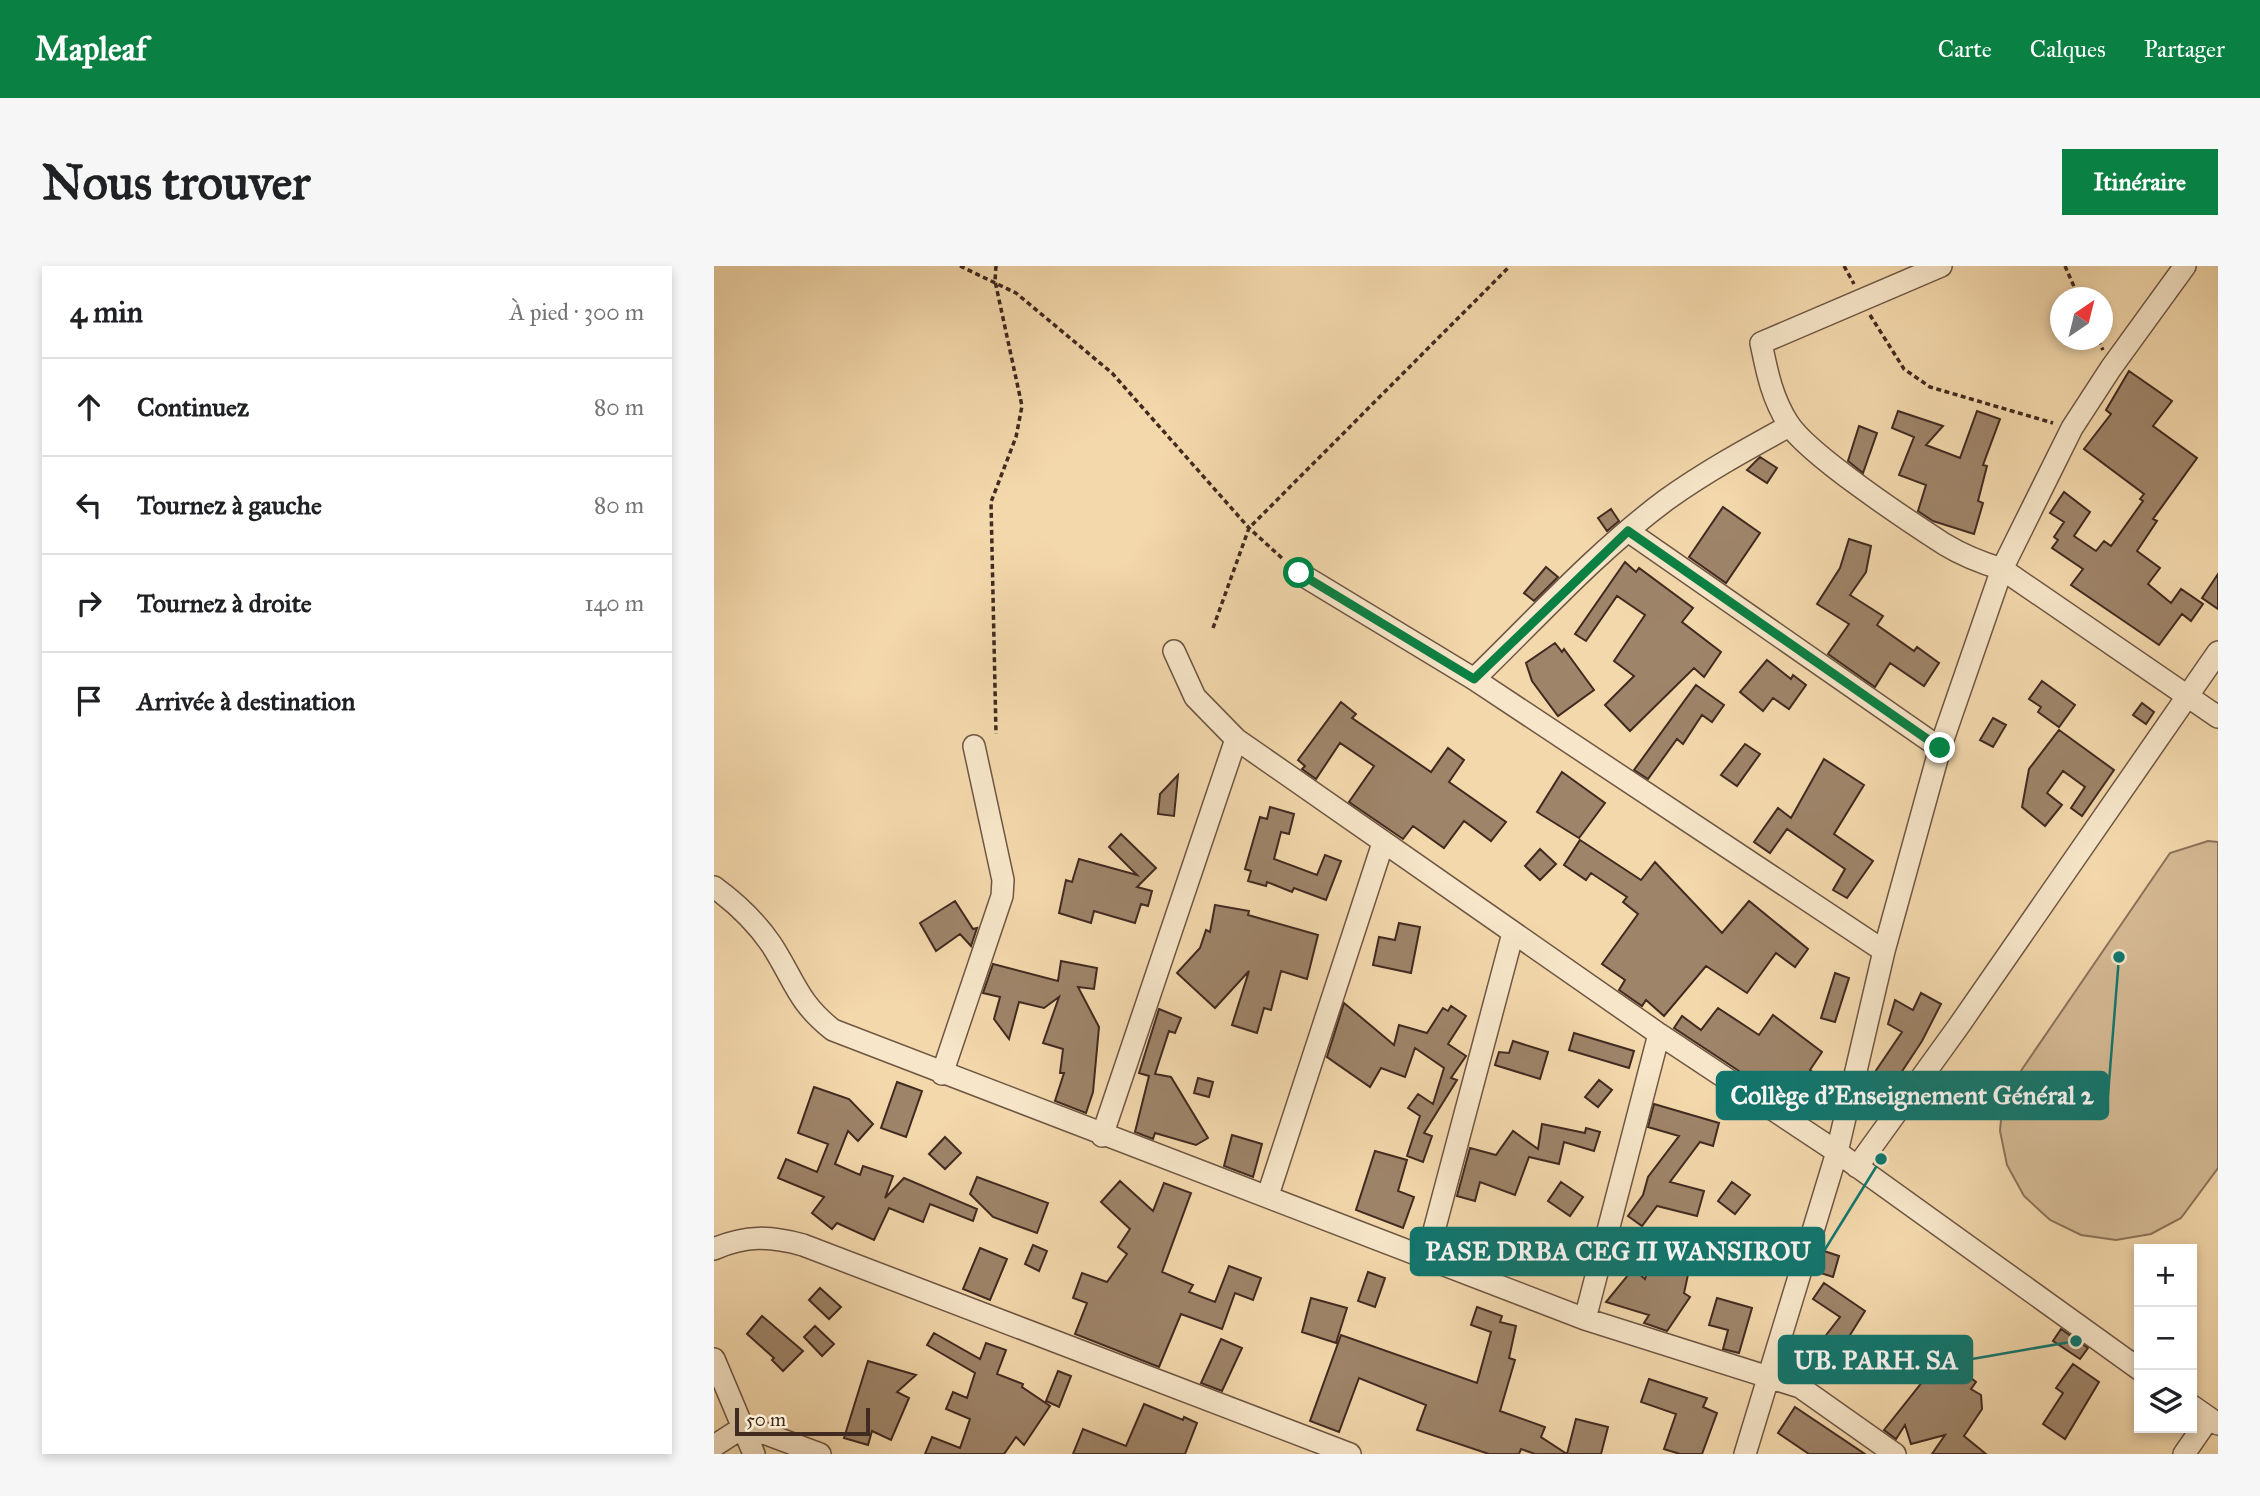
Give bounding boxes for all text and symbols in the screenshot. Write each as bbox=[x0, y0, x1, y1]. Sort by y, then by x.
text: Mapleaf bbox=[35, 29, 147, 69]
text: Carte bbox=[1938, 34, 1992, 64]
text: Calques bbox=[2030, 34, 2106, 64]
text: Partager bbox=[2144, 34, 2225, 64]
button: Itinéraire bbox=[2062, 149, 2218, 215]
text: Nous trouver bbox=[42, 153, 310, 212]
north arrow bbox=[2050, 287, 2113, 350]
text: 4 min bbox=[70, 294, 143, 330]
text: À pied · 300 m bbox=[510, 298, 644, 326]
icon: ahead bbox=[70, 388, 108, 426]
text: Continuez bbox=[137, 391, 249, 423]
text: 80 m bbox=[594, 393, 644, 421]
icon: left bbox=[70, 486, 108, 524]
text: Tournez à gauche bbox=[137, 489, 322, 521]
text: 80 m bbox=[594, 491, 644, 519]
route start bbox=[1283, 557, 1314, 588]
icon: right bbox=[70, 584, 108, 622]
text: Tournez à droite bbox=[137, 587, 312, 619]
text: 140 m bbox=[584, 589, 644, 617]
icon: arrive bbox=[70, 682, 108, 720]
text: Arrivée à destination bbox=[137, 685, 355, 717]
route end bbox=[1924, 732, 1955, 763]
callout: Collège d'Enseignement Général 2 bbox=[1717, 1072, 2108, 1119]
text: Collège d'Enseignement Général 2 bbox=[1730, 1079, 2095, 1112]
callout: PASE DRBA CEG II WANSIROU bbox=[1411, 1228, 1824, 1275]
text: PASE DRBA CEG II WANSIROU bbox=[1425, 1235, 1811, 1267]
map controls bbox=[2134, 1244, 2197, 1433]
button: + bbox=[2134, 1244, 2197, 1307]
button: − bbox=[2134, 1307, 2197, 1370]
callout: UB. PARH. SA bbox=[1779, 1336, 1972, 1383]
text: UB. PARH. SA bbox=[1794, 1344, 1959, 1376]
button: layers bbox=[2134, 1370, 2197, 1433]
scale bar bbox=[735, 1405, 870, 1437]
text: 50 m bbox=[746, 1408, 786, 1431]

